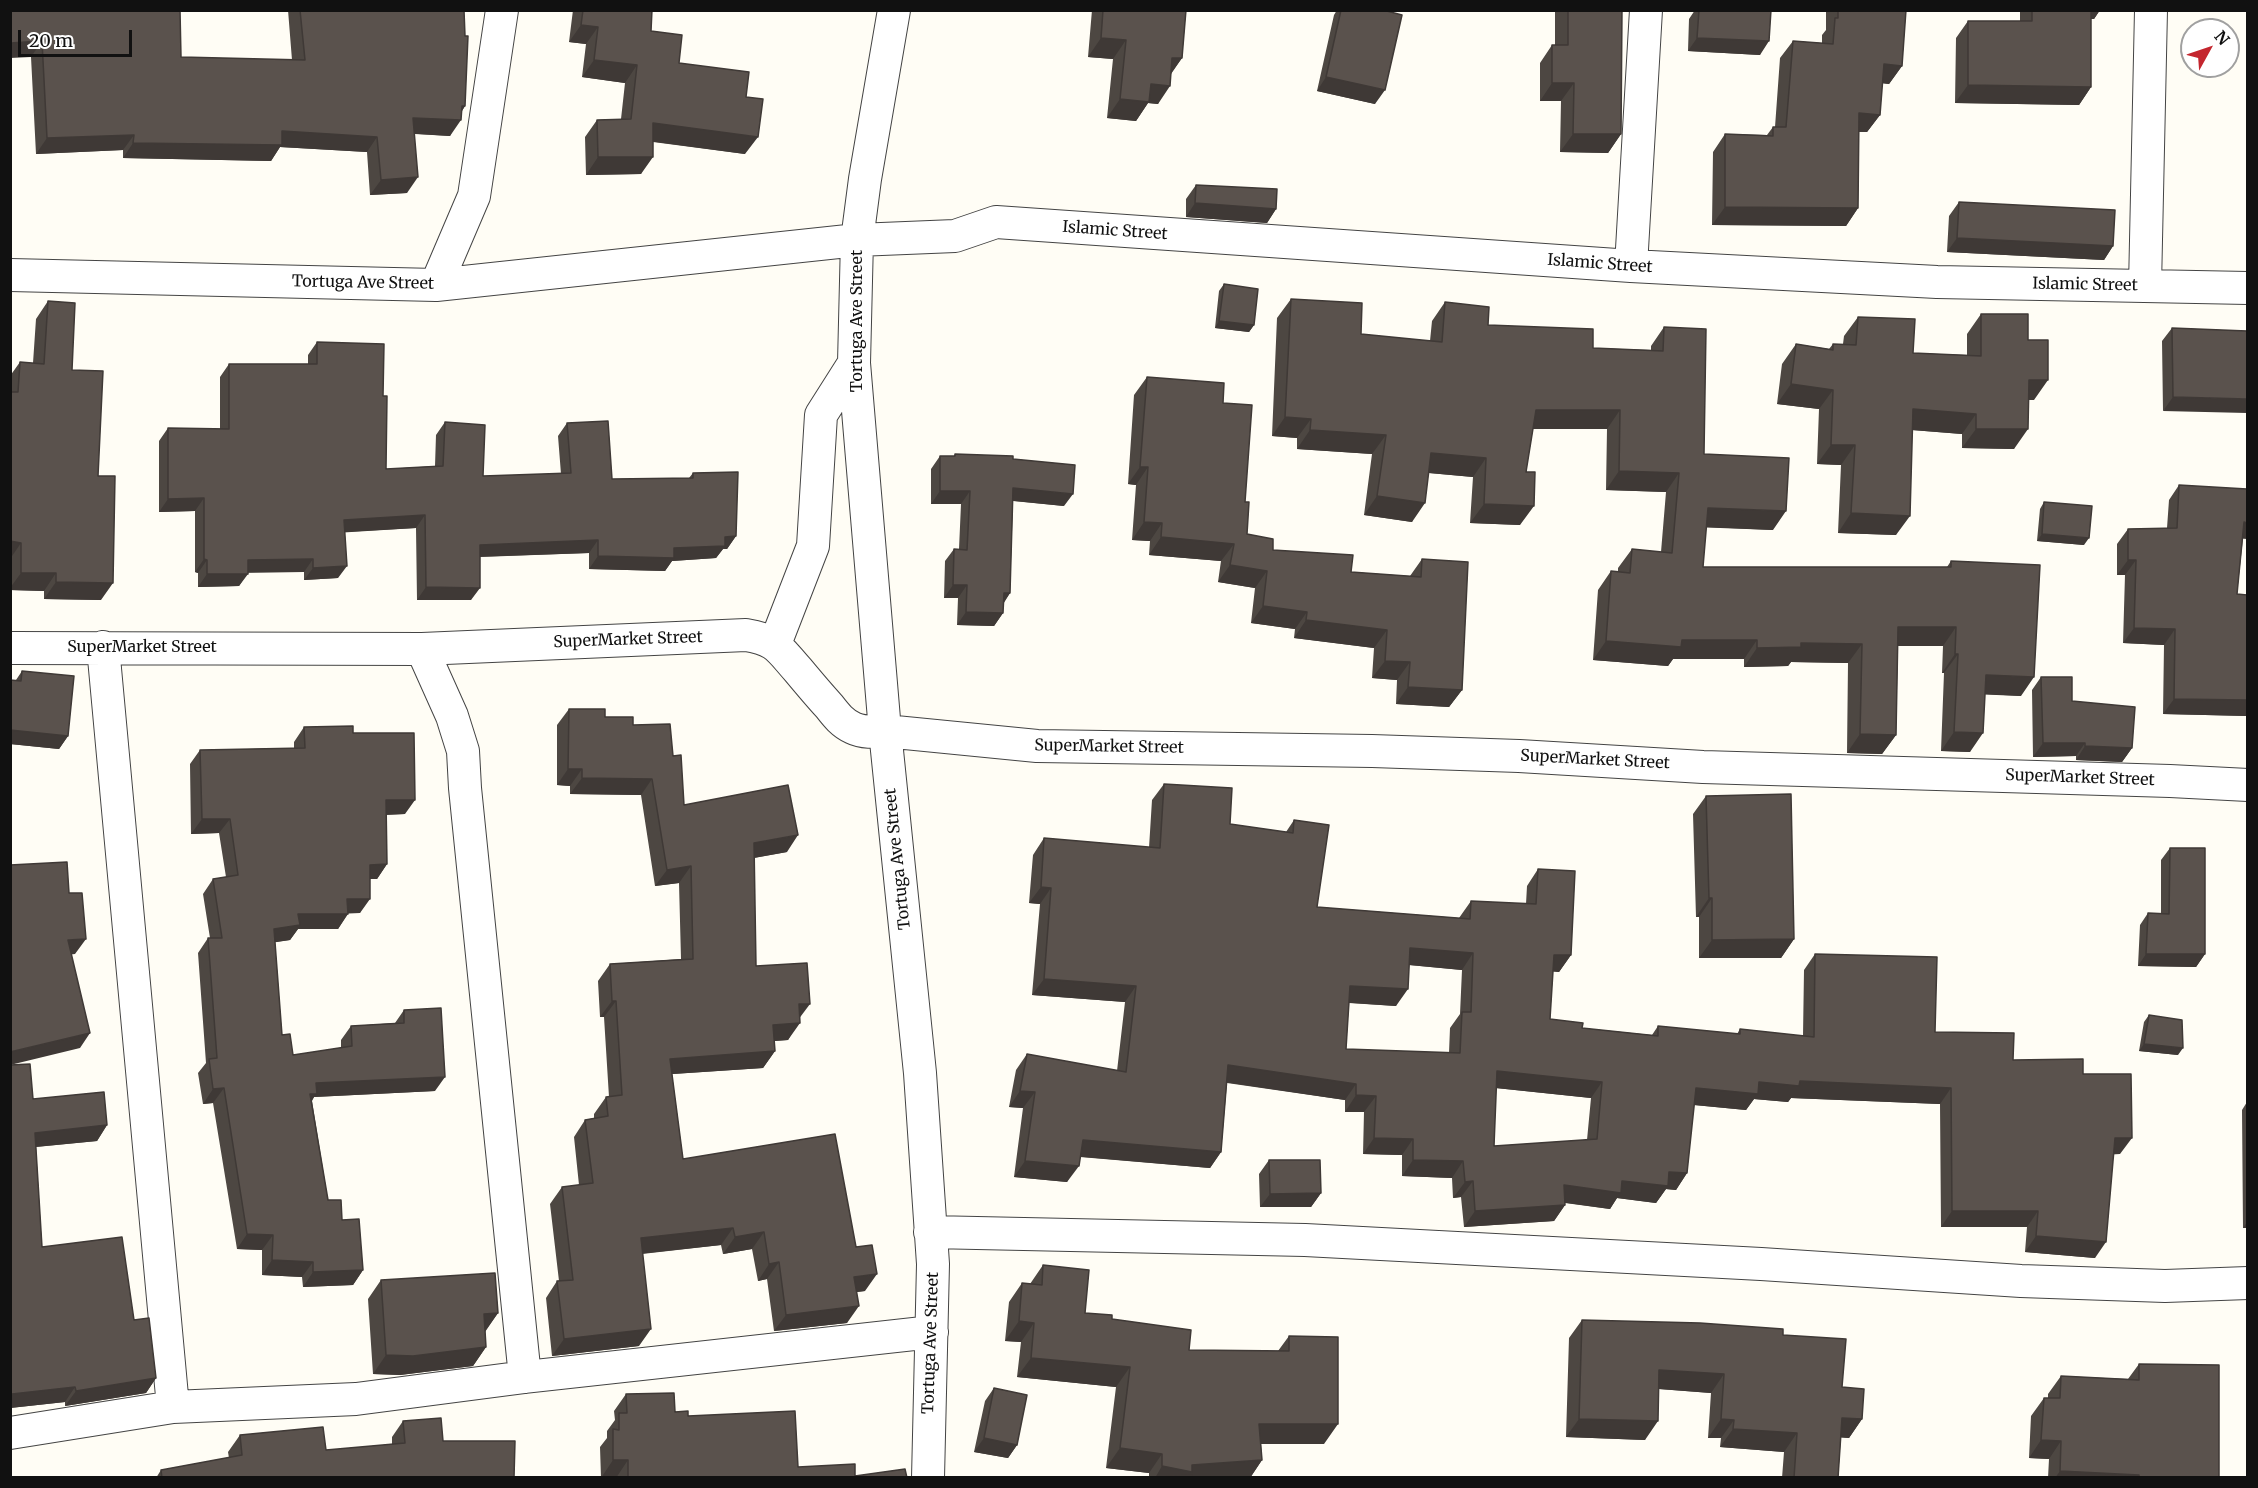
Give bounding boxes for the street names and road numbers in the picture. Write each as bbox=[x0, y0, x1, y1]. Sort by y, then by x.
street label: Islamic Street bbox=[1062, 218, 1168, 244]
street label: Tortuga Ave Street bbox=[847, 250, 867, 392]
street label: Islamic Street bbox=[1547, 251, 1653, 277]
street label: Tortuga Ave Street bbox=[292, 272, 434, 294]
street label: Islamic Street bbox=[2032, 274, 2138, 296]
street label: SuperMarket Street bbox=[553, 628, 703, 652]
street label: SuperMarket Street bbox=[67, 637, 217, 657]
street label: SuperMarket Street bbox=[1034, 736, 1184, 758]
street label: SuperMarket Street bbox=[1520, 746, 1670, 774]
street label: SuperMarket Street bbox=[2005, 766, 2155, 790]
street label: Tortuga Ave Street bbox=[881, 787, 915, 931]
street label: Tortuga Ave Street bbox=[919, 1272, 943, 1414]

